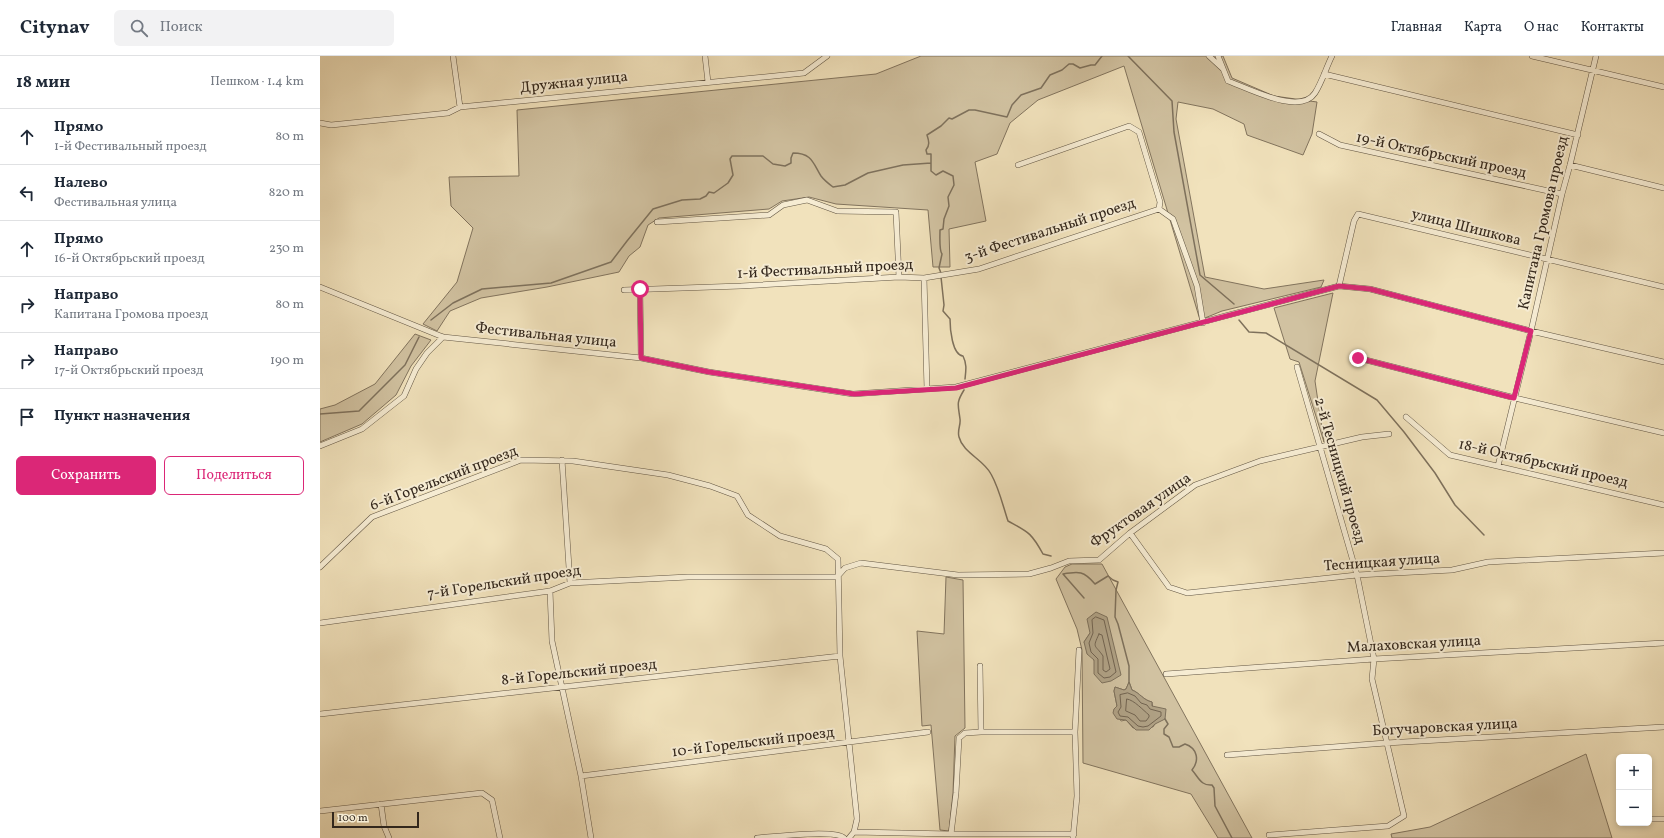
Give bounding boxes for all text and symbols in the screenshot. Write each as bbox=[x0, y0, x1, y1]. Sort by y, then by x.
search box bbox=[114, 10, 394, 46]
text: Citynav bbox=[20, 15, 90, 41]
icon: search bbox=[128, 17, 150, 39]
text: Поиск bbox=[160, 17, 203, 38]
text: Главная bbox=[1391, 18, 1442, 37]
text: Карта bbox=[1464, 18, 1502, 37]
text: О нас bbox=[1524, 18, 1559, 37]
text: Контакты bbox=[1581, 18, 1644, 37]
street label: Дружная улица bbox=[519, 67, 629, 99]
text: 18 мин bbox=[16, 71, 70, 94]
text: Пешком · 1.4 km bbox=[210, 73, 304, 91]
text: Прямо bbox=[54, 117, 103, 138]
icon: ahead bbox=[16, 126, 38, 148]
text: 80 m bbox=[275, 128, 304, 146]
street label: 19-й Октябрьский проезд bbox=[1354, 128, 1529, 184]
street label: Капитана Громова проезд bbox=[1514, 133, 1574, 312]
text: 1-й Фестивальный проезд bbox=[54, 138, 207, 156]
text: Налево bbox=[54, 173, 108, 194]
icon: left bbox=[16, 182, 38, 204]
text: 820 m bbox=[269, 184, 304, 202]
street label: 3-й Фестивальный проезд bbox=[962, 193, 1139, 269]
text: Фестивальная улица bbox=[54, 194, 177, 212]
street label: улица Шишкова bbox=[1409, 204, 1523, 252]
text: Прямо bbox=[54, 229, 103, 250]
icon: ahead bbox=[16, 238, 38, 260]
text: 230 m bbox=[269, 240, 304, 258]
text: 16-й Октябрьский проезд bbox=[54, 250, 205, 268]
street label: 1-й Фестивальный проезд bbox=[736, 255, 914, 285]
route start bbox=[631, 280, 649, 298]
text: Направо bbox=[54, 285, 118, 306]
icon: right bbox=[16, 294, 38, 316]
text: 80 m bbox=[275, 296, 304, 314]
text: Капитана Громова проезд bbox=[54, 306, 208, 324]
street label: Фестивальная улица bbox=[474, 318, 618, 354]
text: Направо bbox=[54, 341, 118, 362]
route end bbox=[1349, 349, 1367, 367]
icon: right bbox=[16, 350, 38, 372]
text: 190 m bbox=[270, 352, 304, 370]
text: 17-й Октябрьский проезд bbox=[54, 362, 203, 380]
street label: 2-й Тесницкий проезд bbox=[1308, 395, 1370, 547]
icon: arrive bbox=[16, 406, 38, 428]
text: Пункт назначения bbox=[54, 406, 190, 427]
street label: 18-й Октябрьский проезд bbox=[1456, 434, 1630, 494]
street label: 6-й Горельский проезд bbox=[367, 441, 521, 517]
button: Сохранить bbox=[16, 456, 156, 495]
button: Поделиться bbox=[164, 456, 304, 495]
street label: Фруктовая улица bbox=[1086, 468, 1196, 554]
street label: Тесницкая улица bbox=[1323, 548, 1441, 578]
street label: 7-й Горельский проезд bbox=[426, 560, 583, 605]
street label: Малаховская улица bbox=[1346, 631, 1482, 659]
street label: 8-й Горельский проезд bbox=[500, 654, 658, 692]
street label: Богучаровская улица bbox=[1372, 714, 1518, 742]
street label: 10-й Горельский проезд bbox=[671, 723, 836, 763]
map controls bbox=[1616, 754, 1652, 826]
button: + bbox=[1616, 754, 1652, 790]
button: − bbox=[1616, 790, 1652, 826]
scale bar bbox=[332, 810, 419, 829]
text: 100 m bbox=[338, 811, 368, 826]

